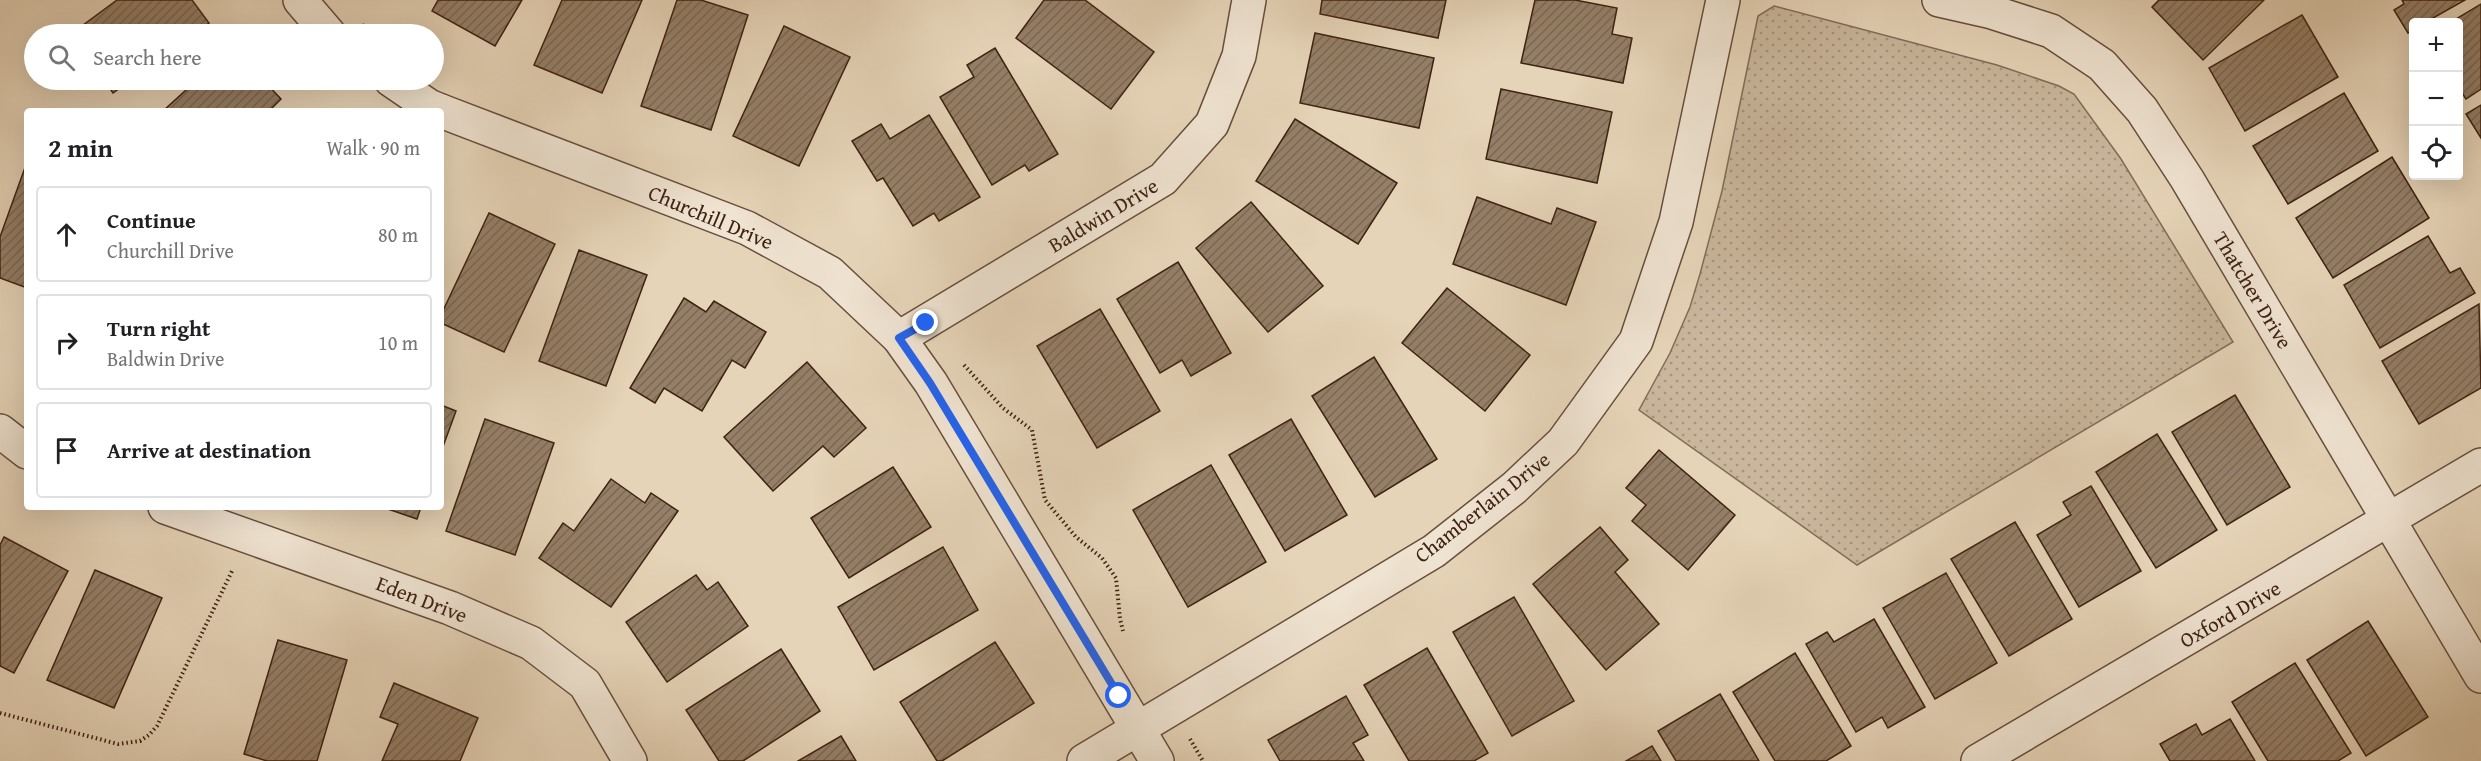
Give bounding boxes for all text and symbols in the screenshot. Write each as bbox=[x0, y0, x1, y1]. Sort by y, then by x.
map controls bbox=[2409, 18, 2463, 180]
button: + bbox=[2409, 18, 2463, 72]
search box bbox=[24, 24, 444, 90]
icon: search bbox=[45, 41, 78, 74]
text: Search here bbox=[93, 41, 202, 73]
button: − bbox=[2409, 72, 2463, 126]
button: locate bbox=[2409, 126, 2463, 180]
text: 2 min bbox=[48, 128, 113, 167]
text: Walk · 90 m bbox=[326, 133, 420, 162]
street label: Baldwin Drive bbox=[1042, 170, 1164, 260]
street label: Churchill Drive bbox=[644, 177, 778, 257]
text: Continue bbox=[107, 204, 196, 236]
icon: ahead bbox=[50, 218, 83, 251]
text: 80 m bbox=[378, 220, 418, 249]
street label: Thatcher Drive bbox=[2206, 225, 2300, 355]
text: Churchill Drive bbox=[107, 236, 234, 265]
route end bbox=[912, 309, 938, 335]
text: Turn right bbox=[107, 312, 210, 344]
icon: right bbox=[50, 326, 83, 359]
text: 10 m bbox=[378, 328, 418, 357]
text: Baldwin Drive bbox=[107, 344, 224, 373]
icon: arrive bbox=[50, 434, 83, 467]
text: Arrive at destination bbox=[107, 434, 311, 466]
street label: Chamberlain Drive bbox=[1407, 444, 1557, 570]
street label: Eden Drive bbox=[372, 567, 472, 631]
street label: Oxford Drive bbox=[2174, 572, 2286, 656]
route start bbox=[1105, 682, 1131, 708]

